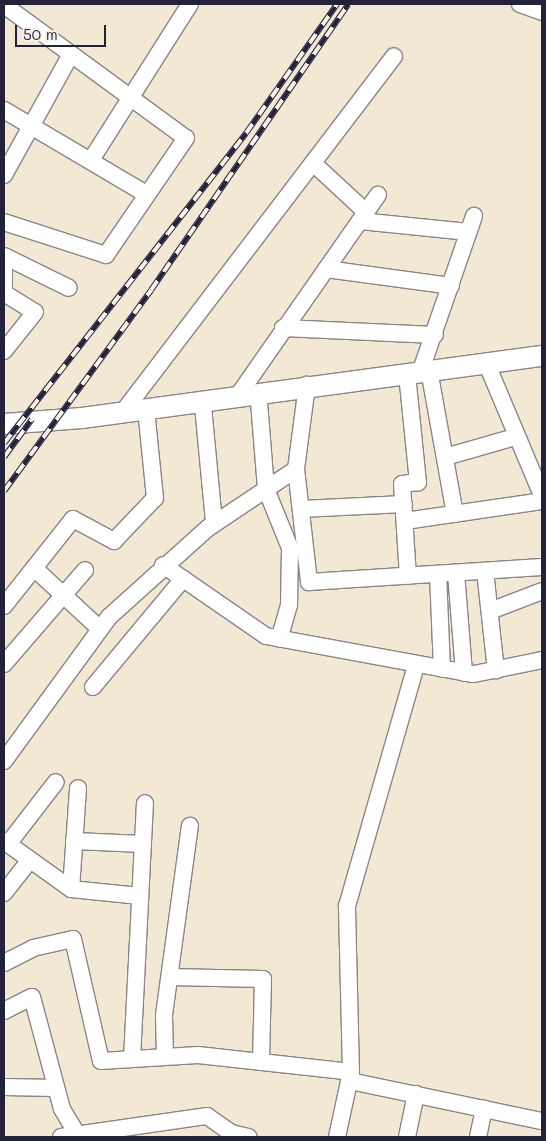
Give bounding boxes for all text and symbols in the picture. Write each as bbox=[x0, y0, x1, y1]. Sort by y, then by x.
scale bar bbox=[18, 15, 109, 47]
text: 50 m bbox=[23, 24, 58, 44]

